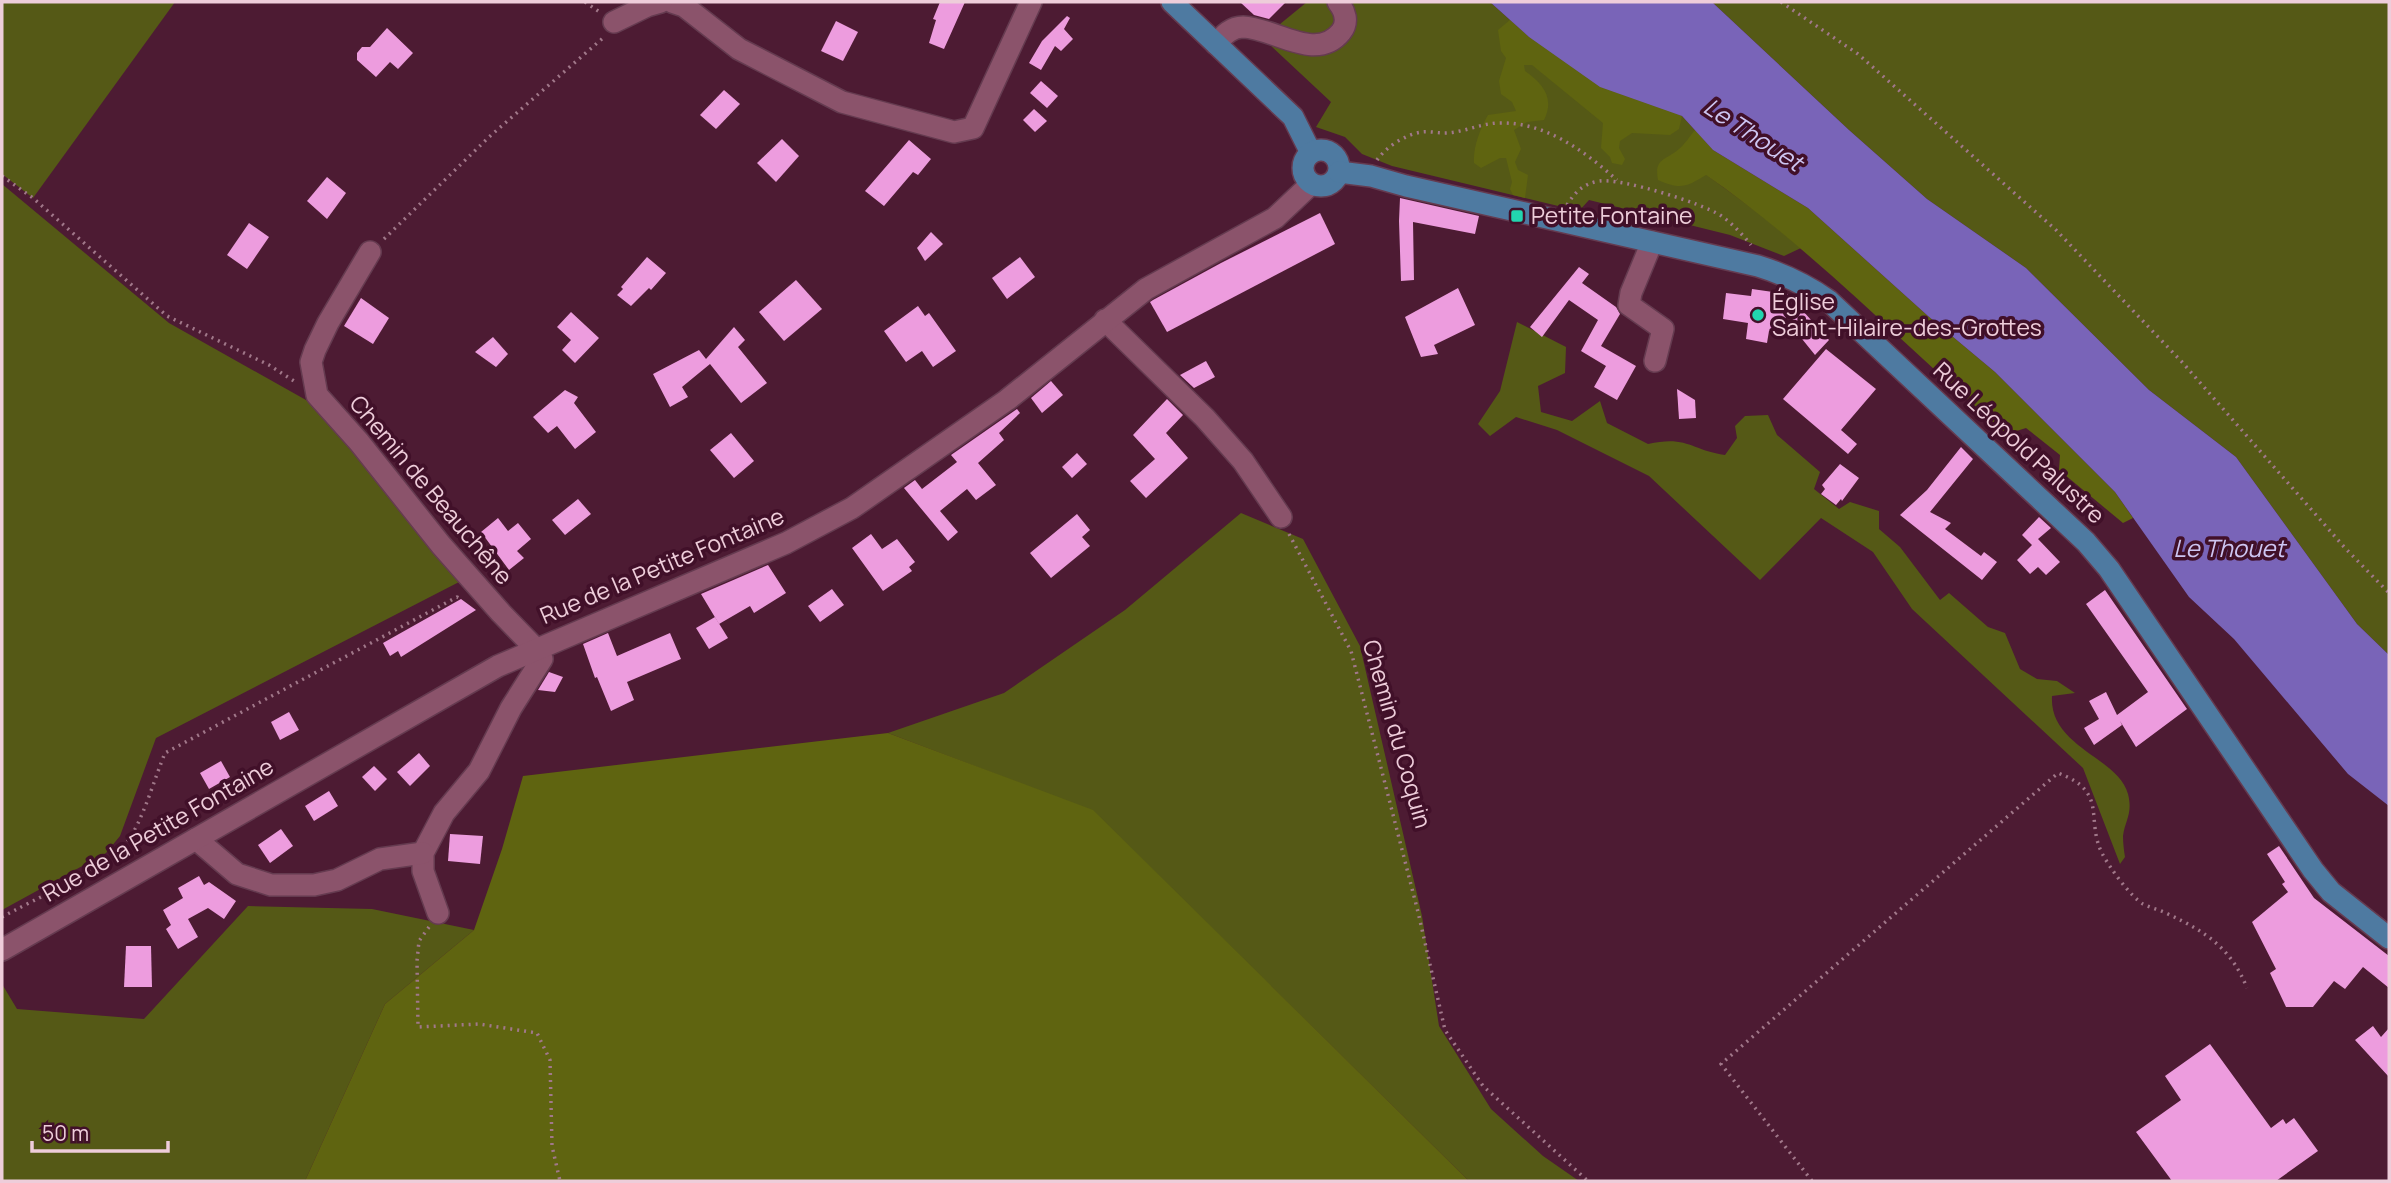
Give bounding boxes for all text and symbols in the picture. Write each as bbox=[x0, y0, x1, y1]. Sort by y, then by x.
water label: Le Thouet bbox=[1698, 89, 1812, 179]
place label: Petite Fontaine bbox=[1531, 199, 1693, 231]
marker: Petite Fontaine bbox=[1509, 208, 1525, 224]
place label: Église Saint-Hilaire-des-Grottes bbox=[1772, 285, 2042, 343]
marker: Église Saint-Hilaire-des-Grottes bbox=[1750, 307, 1766, 323]
street label: Rue Léopold Palustre bbox=[1927, 354, 2112, 530]
street label: Chemin de Beauchêne bbox=[343, 388, 521, 591]
street label: Rue de la Petite Fontaine bbox=[535, 499, 789, 631]
water label: Le Thouet bbox=[2173, 531, 2287, 564]
street label: Chemin du Coquin bbox=[1356, 636, 1440, 832]
street label: Rue de la Petite Fontaine bbox=[36, 750, 279, 909]
scale bar bbox=[32, 1110, 168, 1154]
text: 50 m bbox=[42, 1119, 89, 1147]

